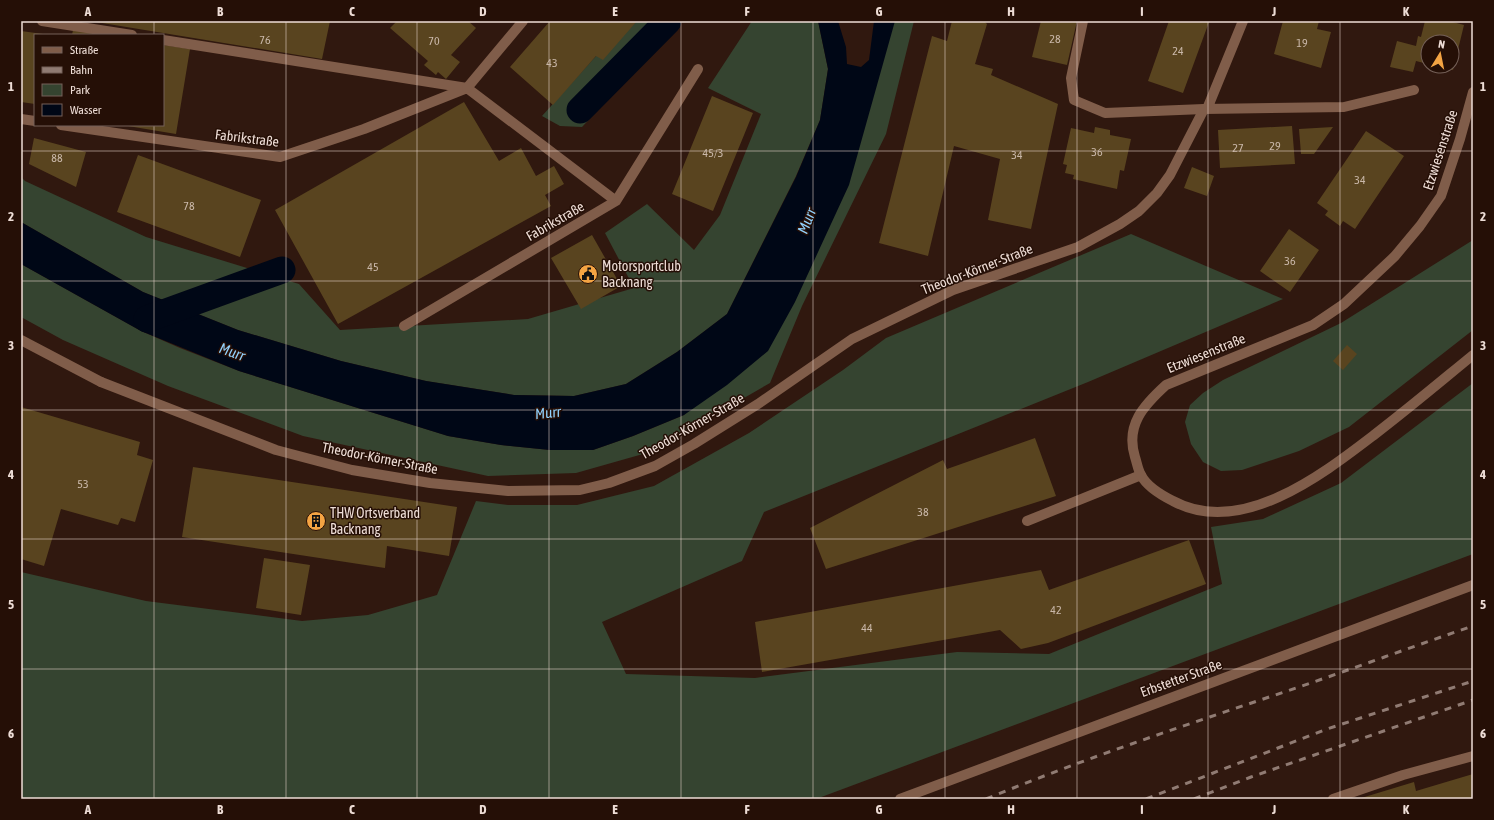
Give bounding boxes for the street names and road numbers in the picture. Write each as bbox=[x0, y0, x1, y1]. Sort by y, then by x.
street label: Etzwiesenstraße bbox=[1420, 108, 1460, 192]
street label: Fabrikstraße bbox=[214, 126, 280, 150]
street label: Fabrikstraße bbox=[523, 198, 587, 244]
street label: Theodor-Körner-Straße bbox=[919, 240, 1035, 298]
street label: Etzwiesenstraße bbox=[1164, 330, 1248, 376]
street label: Theodor-Körner-Straße bbox=[637, 390, 747, 462]
street label: Theodor-Körner-Straße bbox=[321, 439, 439, 477]
street label: Erbstetter Straße bbox=[1138, 656, 1224, 700]

